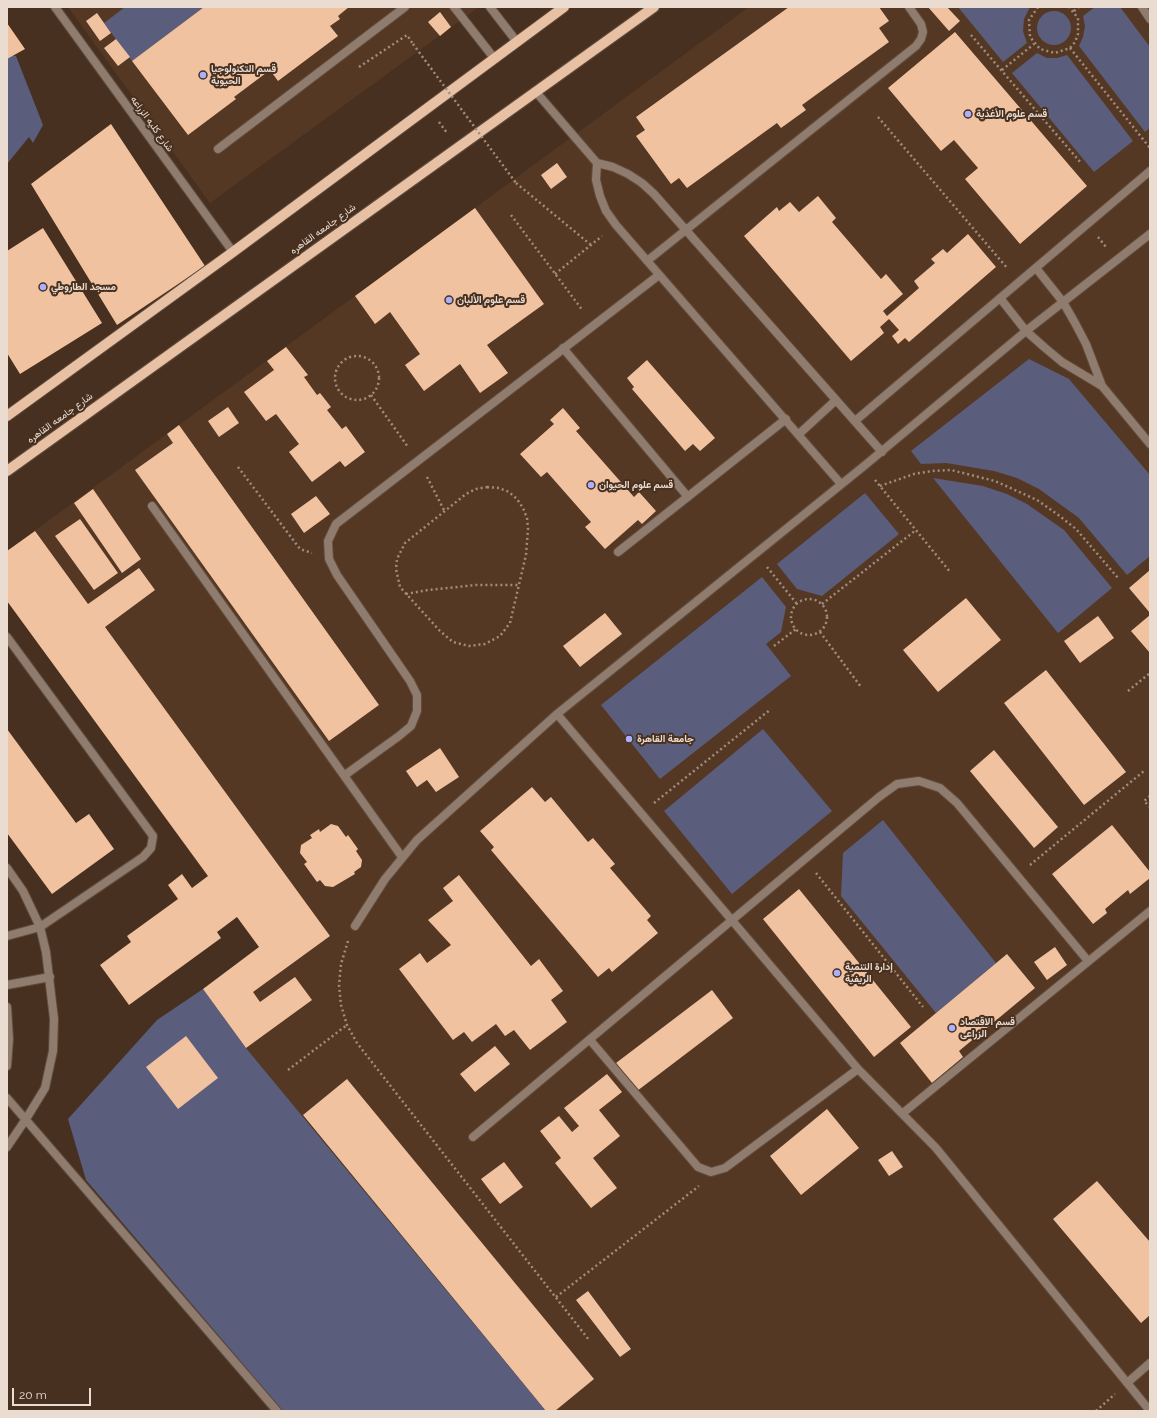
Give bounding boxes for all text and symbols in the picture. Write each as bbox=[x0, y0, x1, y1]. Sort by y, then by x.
place label: قسم التكنولوجيا الحيوية bbox=[211, 63, 276, 86]
marker: قسم التكنولوجيا الحيوية bbox=[198, 70, 208, 80]
street label: شارع كليه الزراعه bbox=[128, 94, 176, 154]
place label: قسم علوم الأغذية bbox=[976, 108, 1047, 120]
marker: قسم علوم الأغذية bbox=[963, 109, 973, 119]
street label: شارع جامعه القاهره bbox=[288, 201, 358, 257]
place label: مسجد الطاروطي bbox=[51, 281, 116, 293]
marker: مسجد الطاروطي bbox=[38, 282, 48, 292]
place label: قسم علوم الألبان bbox=[457, 294, 525, 306]
marker: قسم علوم الألبان bbox=[444, 295, 454, 305]
street label: شارع جامعه القاهره bbox=[25, 390, 95, 446]
place label: قسم علوم الحيوان bbox=[599, 479, 673, 491]
marker: قسم علوم الحيوان bbox=[586, 480, 596, 490]
place label: جامعة القاهرة bbox=[637, 733, 694, 745]
marker: جامعة القاهرة bbox=[624, 734, 634, 744]
place label: إدارة التنمية الريفية bbox=[845, 961, 893, 984]
marker: إدارة التنمية الريفية bbox=[832, 968, 842, 978]
place label: قسم الاقتصاد الزراعى bbox=[960, 1016, 1015, 1040]
marker: قسم الاقتصاد الزراعى bbox=[947, 1023, 957, 1033]
scale bar bbox=[14, 1380, 93, 1406]
text: 20 m bbox=[19, 1388, 47, 1402]

